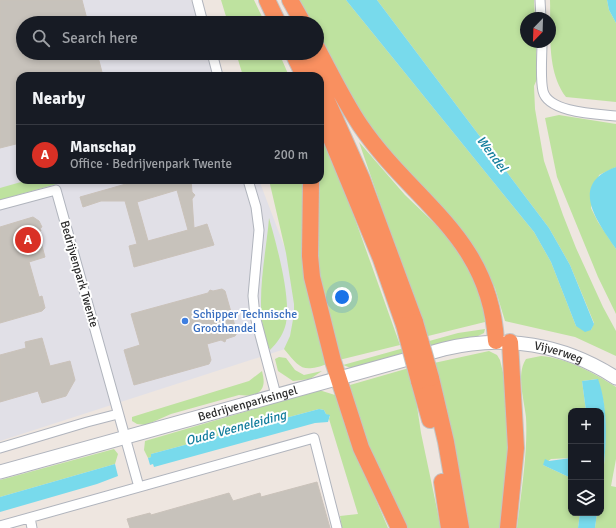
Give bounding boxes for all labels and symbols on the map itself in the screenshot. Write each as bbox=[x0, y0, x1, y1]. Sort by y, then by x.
north arrow bbox=[520, 12, 556, 48]
water label: Wendel bbox=[473, 133, 512, 176]
street label: Bedrijvenpark Twente bbox=[57, 219, 101, 329]
pin: A bbox=[15, 225, 41, 255]
your location bbox=[332, 287, 352, 307]
place label: Schipper Technische Groothandel bbox=[193, 307, 297, 336]
marker: Schipper Technische Groothandel bbox=[180, 316, 190, 326]
street label: Vijverweg bbox=[533, 338, 585, 367]
street label: Bedrijvenparksingel bbox=[196, 382, 300, 424]
water label: Oude Veeneleiding bbox=[184, 407, 289, 449]

